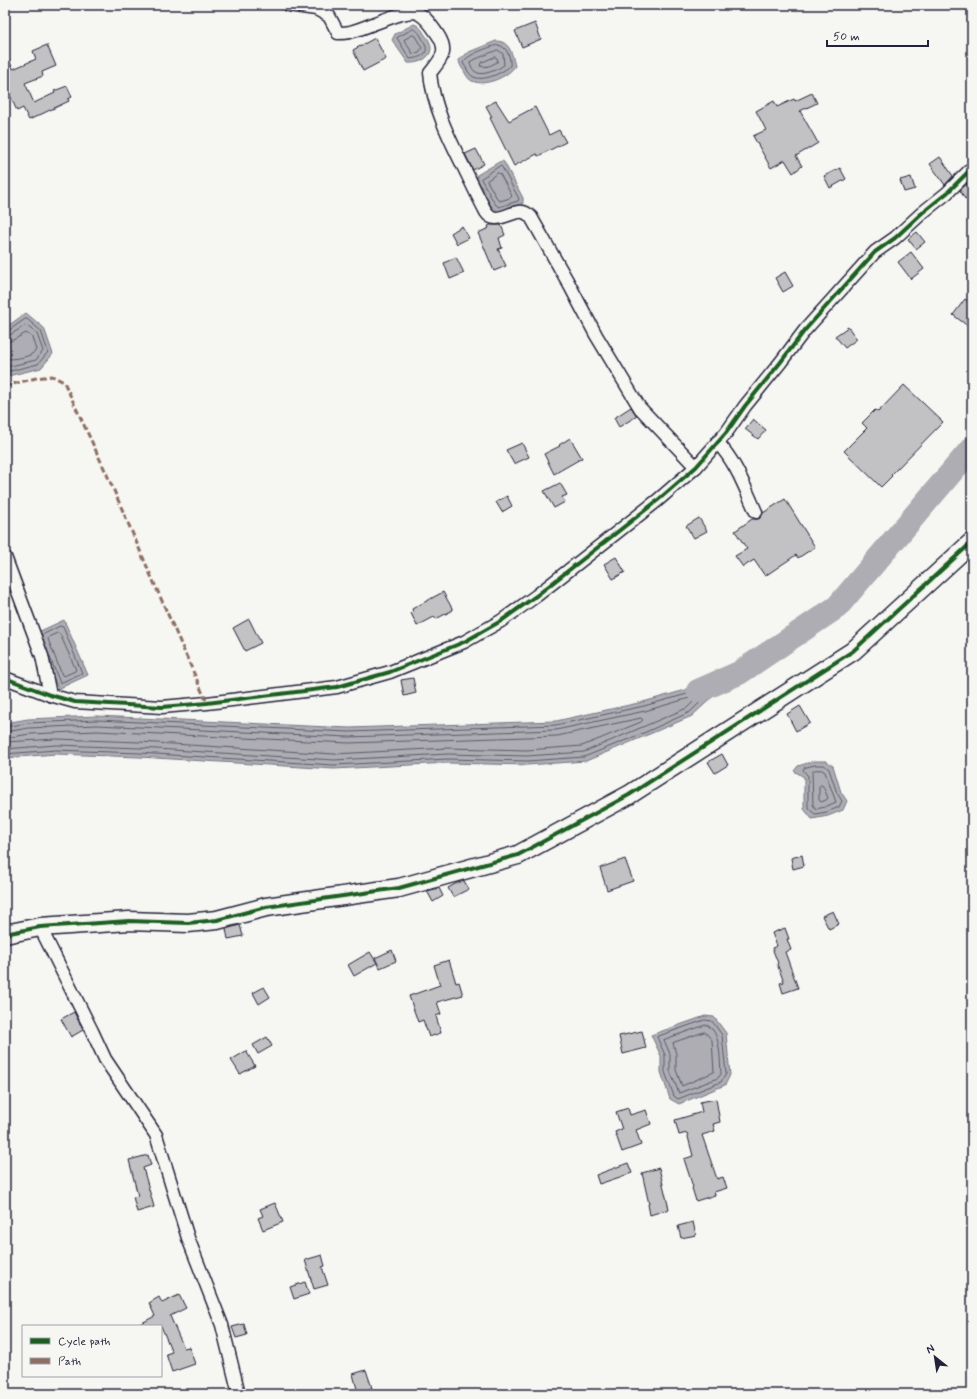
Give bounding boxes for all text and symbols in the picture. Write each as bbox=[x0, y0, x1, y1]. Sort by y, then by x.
scale bar bbox=[827, 22, 928, 48]
text: 50 m bbox=[833, 29, 860, 45]
legend bbox=[22, 1325, 162, 1377]
text: Cycle path bbox=[58, 1334, 110, 1350]
north arrow bbox=[915, 1337, 955, 1377]
text: N bbox=[924, 1341, 937, 1357]
text: Path bbox=[58, 1354, 81, 1370]

